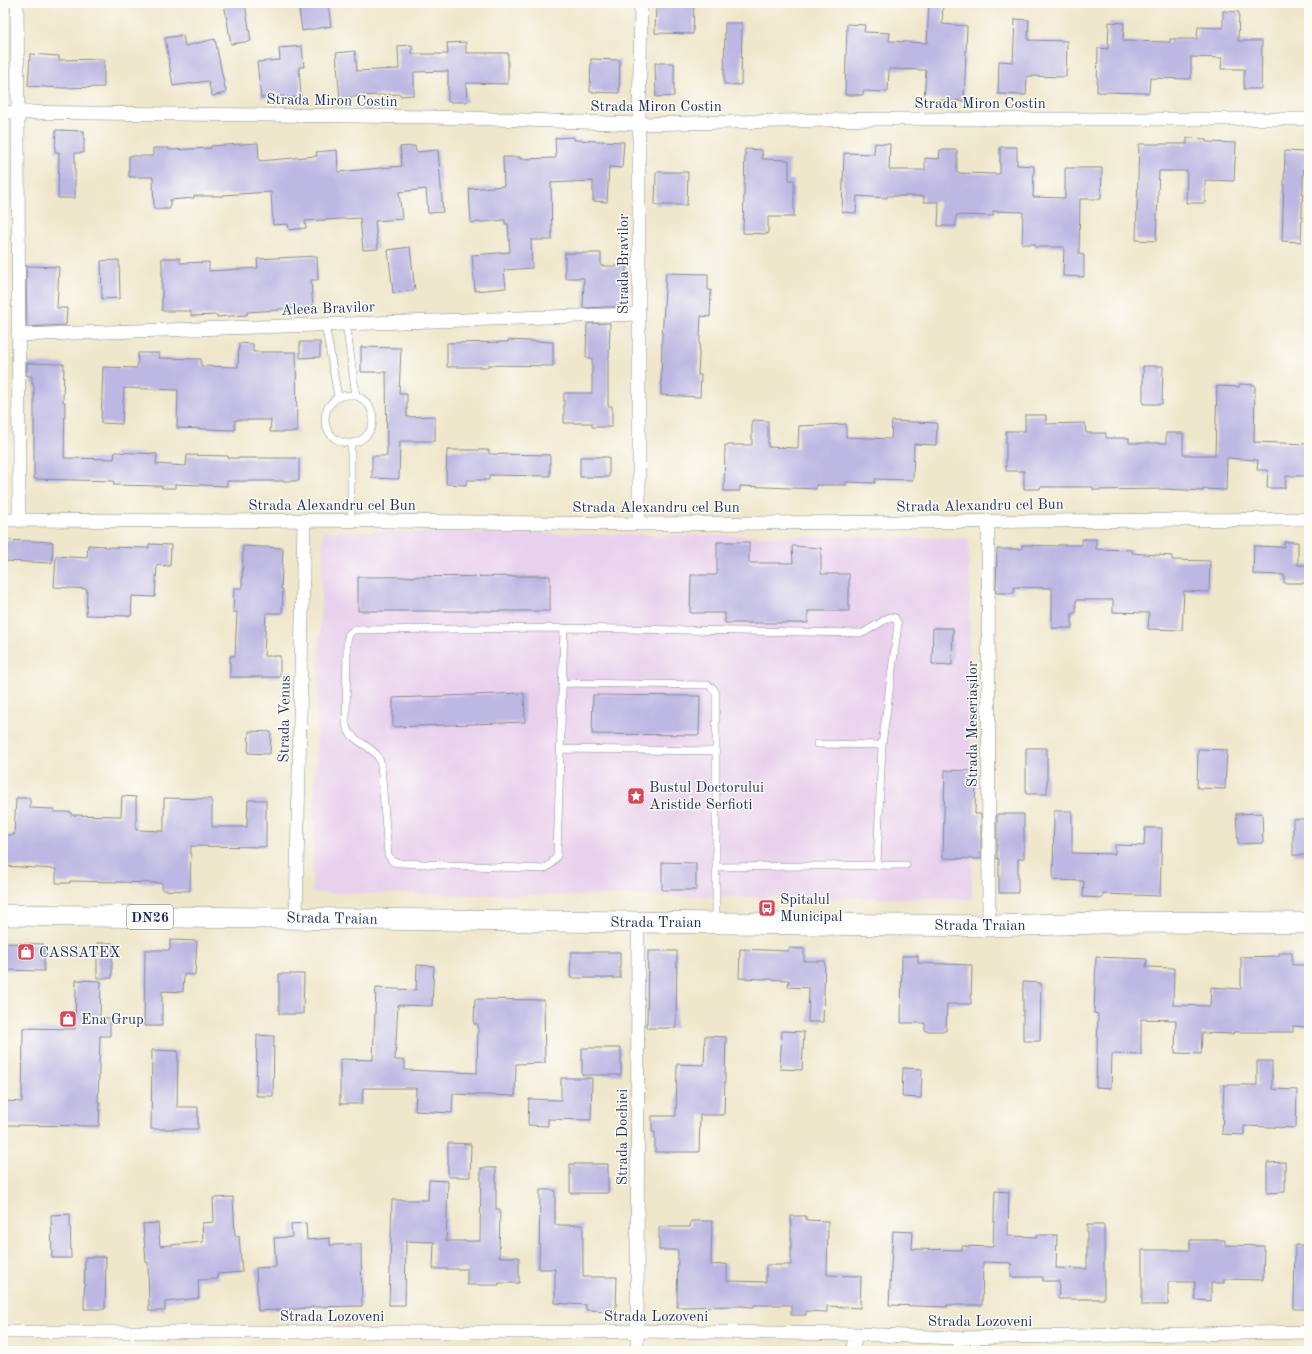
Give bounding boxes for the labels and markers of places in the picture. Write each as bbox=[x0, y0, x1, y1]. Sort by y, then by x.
place label: Bustul Doctorului Aristide Serfioti bbox=[649, 781, 764, 813]
place icon: Bustul Doctorului Aristide Serfioti bbox=[626, 786, 646, 806]
place label: Spitalul Municipal bbox=[780, 893, 843, 925]
bus stop icon: Spitalul Municipal bbox=[757, 898, 777, 918]
shop icon: CASSATEX bbox=[16, 942, 36, 962]
place label: CASSATEX bbox=[39, 946, 120, 961]
shop icon: Ena Grup bbox=[58, 1009, 78, 1029]
place label: Ena Grup bbox=[81, 1013, 144, 1028]

